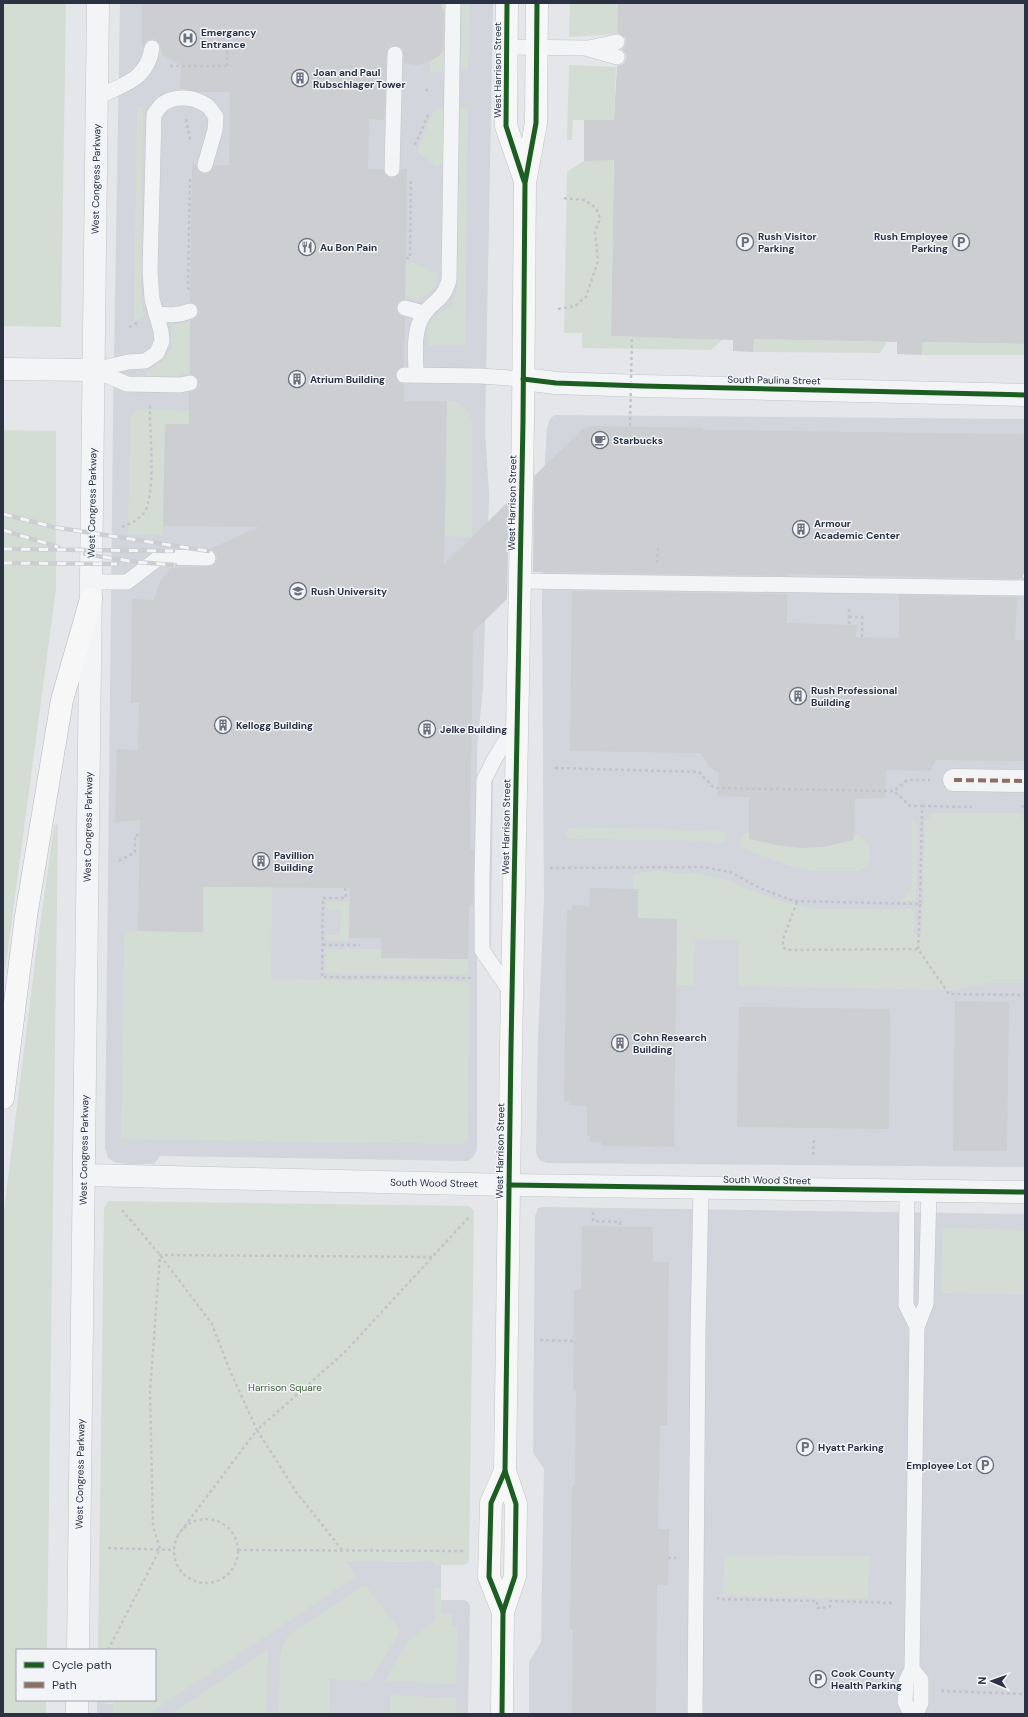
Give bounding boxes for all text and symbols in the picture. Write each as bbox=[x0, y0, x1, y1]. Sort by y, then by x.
street label: West Harrison Street bbox=[491, 22, 504, 118]
place label: Emergancy Entrance bbox=[201, 26, 256, 51]
hospital icon: Emergancy Entrance bbox=[178, 28, 198, 48]
place label: Joan and Paul Rubschlager Tower bbox=[313, 66, 405, 91]
building icon: Joan and Paul Rubschlager Tower bbox=[290, 68, 310, 88]
street label: West Congress Parkway bbox=[89, 123, 103, 234]
place label: Rush Visitor Parking bbox=[758, 230, 817, 255]
place label: Rush Employee Parking bbox=[874, 230, 948, 255]
parking icon: Rush Visitor Parking bbox=[735, 232, 755, 252]
parking icon: Rush Employee Parking bbox=[951, 232, 971, 252]
restaurant icon: Au Bon Pain bbox=[297, 237, 317, 257]
place label: Au Bon Pain bbox=[320, 241, 377, 254]
building icon: Atrium Building bbox=[287, 369, 307, 389]
place label: Atrium Building bbox=[310, 373, 385, 386]
street label: South Paulina Street bbox=[727, 373, 821, 387]
cafe icon: Starbucks bbox=[590, 430, 610, 450]
place label: Starbucks bbox=[613, 434, 663, 447]
street label: West Congress Parkway bbox=[85, 447, 99, 558]
street label: West Harrison Street bbox=[505, 455, 519, 551]
place label: Armour Academic Center bbox=[814, 517, 900, 542]
building icon: Armour Academic Center bbox=[791, 519, 811, 539]
school or university icon: Rush University bbox=[288, 581, 308, 601]
place label: Rush University bbox=[311, 585, 387, 598]
place label: Rush Professional Building bbox=[811, 684, 898, 709]
building icon: Rush Professional Building bbox=[788, 686, 808, 706]
building icon: Kellogg Building bbox=[213, 715, 233, 735]
place label: Kellogg Building bbox=[236, 719, 313, 732]
building icon: Jelke Building bbox=[417, 719, 437, 739]
place label: Jelke Building bbox=[440, 723, 507, 736]
street label: West Congress Parkway bbox=[81, 771, 95, 882]
street label: West Harrison Street bbox=[499, 779, 513, 875]
place label: Pavillion Building bbox=[274, 849, 314, 874]
building icon: Pavillion Building bbox=[251, 851, 271, 871]
place label: Cohn Research Building bbox=[633, 1031, 707, 1056]
building icon: Cohn Research Building bbox=[610, 1033, 630, 1053]
street label: West Congress Parkway bbox=[77, 1094, 91, 1205]
street label: West Harrison Street bbox=[493, 1103, 507, 1199]
street label: South Wood Street bbox=[723, 1173, 811, 1187]
street label: South Wood Street bbox=[390, 1176, 478, 1190]
park label: Harrison Square bbox=[248, 1381, 322, 1394]
street label: West Congress Parkway bbox=[73, 1418, 87, 1529]
parking icon: Hyatt Parking bbox=[795, 1437, 815, 1457]
place label: Hyatt Parking bbox=[818, 1441, 884, 1454]
parking icon: Employee Lot bbox=[975, 1455, 995, 1475]
place label: Employee Lot bbox=[906, 1459, 972, 1472]
legend bbox=[16, 1649, 156, 1701]
text: Cycle path bbox=[52, 1657, 112, 1673]
north arrow bbox=[972, 1661, 1012, 1701]
place label: Cook County Health Parking bbox=[831, 1667, 902, 1692]
parking icon: Cook County Health Parking bbox=[808, 1669, 828, 1689]
text: N bbox=[975, 1676, 989, 1685]
text: Path bbox=[52, 1677, 77, 1693]

